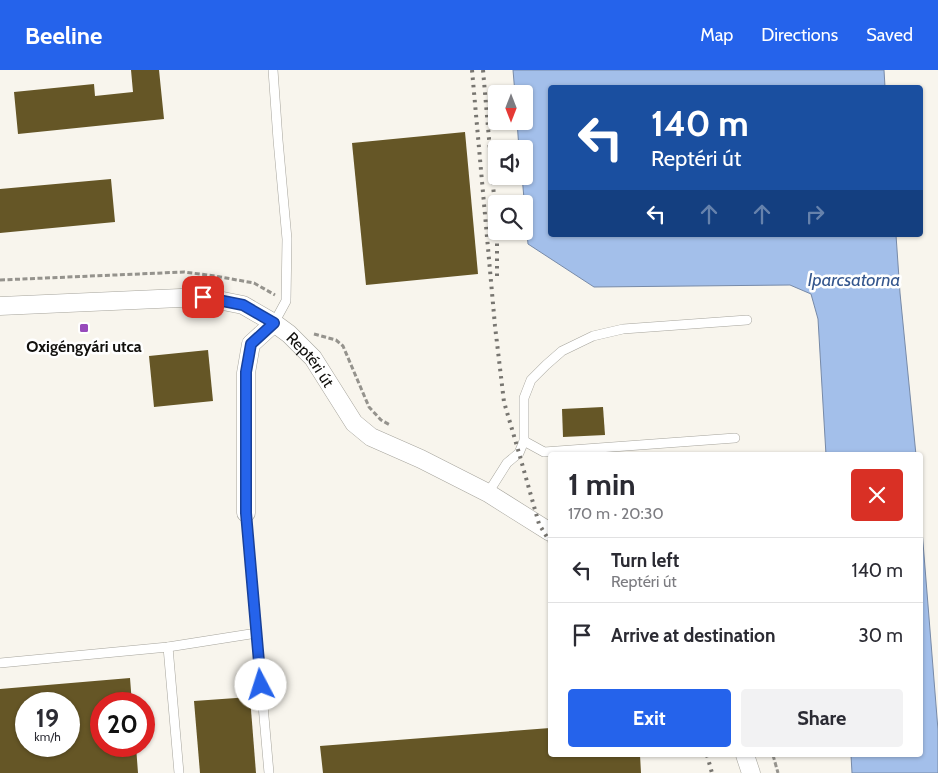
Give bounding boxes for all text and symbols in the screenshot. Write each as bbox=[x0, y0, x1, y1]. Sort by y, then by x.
text: Beeline bbox=[25, 21, 102, 50]
text: Map bbox=[700, 24, 733, 46]
text: Directions bbox=[761, 24, 838, 46]
text: Saved bbox=[866, 24, 913, 46]
north arrow bbox=[488, 85, 532, 130]
map controls bbox=[488, 85, 533, 240]
text: 140 m bbox=[651, 102, 749, 145]
icon: left bbox=[568, 105, 633, 170]
button: sound bbox=[488, 140, 533, 185]
text: Reptéri út bbox=[651, 145, 741, 172]
button: search bbox=[488, 195, 533, 240]
icon: left bbox=[642, 200, 670, 228]
icon: ahead bbox=[695, 200, 723, 228]
icon: ahead bbox=[748, 200, 776, 228]
icon: right bbox=[801, 200, 829, 228]
water label: Iparcsatorna bbox=[808, 269, 900, 291]
pin bbox=[182, 276, 224, 318]
icon: arrive bbox=[189, 283, 217, 311]
marker: Oxigéngyári utca bbox=[78, 322, 90, 334]
street label: Reptéri út bbox=[283, 328, 339, 391]
place label: Oxigéngyári utca bbox=[26, 337, 142, 356]
text: 1 min bbox=[568, 466, 636, 503]
button: close bbox=[851, 469, 903, 521]
text: 170 m · 20:30 bbox=[568, 504, 664, 523]
text: Turn left bbox=[611, 549, 679, 572]
icon: left bbox=[568, 556, 596, 584]
text: 140 m bbox=[852, 559, 903, 582]
text: Reptéri út bbox=[611, 572, 677, 591]
icon: arrive bbox=[568, 621, 596, 649]
text: Arrive at destination bbox=[611, 624, 775, 647]
text: 30 m bbox=[859, 624, 903, 647]
position arrow bbox=[234, 658, 286, 710]
button: Exit bbox=[568, 689, 731, 747]
button: Share bbox=[741, 689, 903, 747]
speed limit sign: 20 bbox=[90, 692, 155, 757]
text: 19 bbox=[36, 703, 59, 733]
text: km/h bbox=[34, 729, 61, 744]

